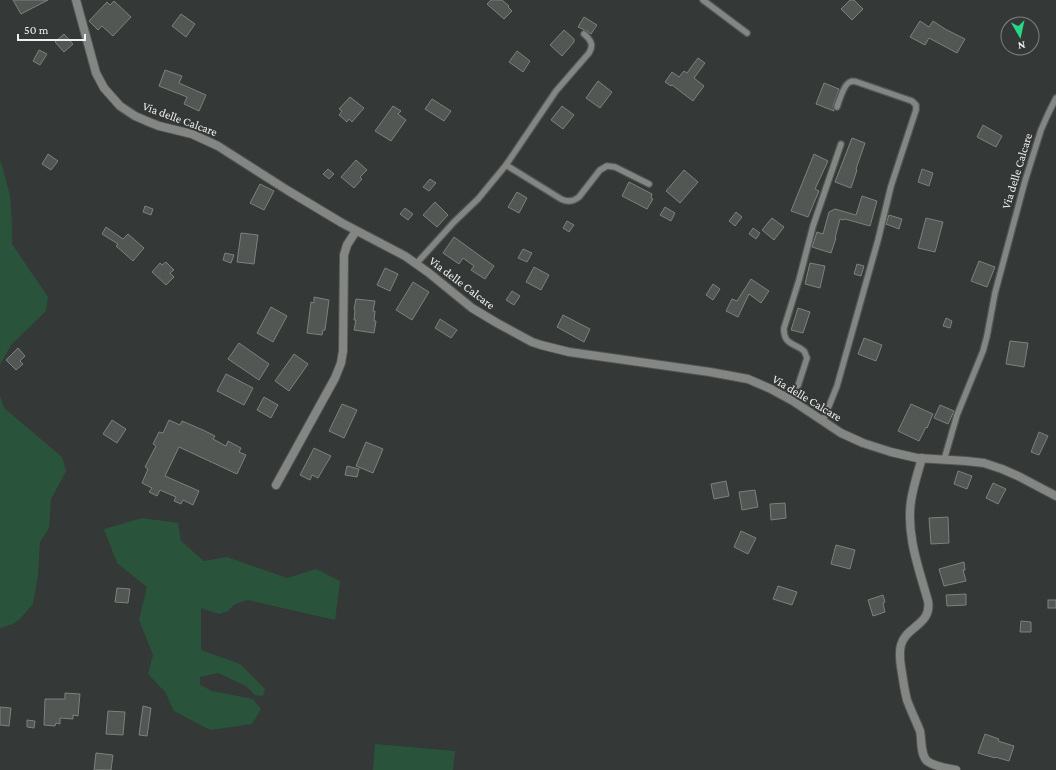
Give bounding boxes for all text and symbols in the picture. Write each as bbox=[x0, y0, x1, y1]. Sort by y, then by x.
scale bar bbox=[18, 16, 85, 42]
north arrow bbox=[1000, 16, 1040, 56]
text: 50 m bbox=[24, 23, 49, 37]
text: N bbox=[1016, 39, 1026, 52]
street label: Via delle Calcare bbox=[141, 99, 219, 139]
street label: Via delle Calcare bbox=[999, 131, 1035, 211]
street label: Via delle Calcare bbox=[426, 254, 498, 312]
street label: Via delle Calcare bbox=[770, 372, 844, 424]

